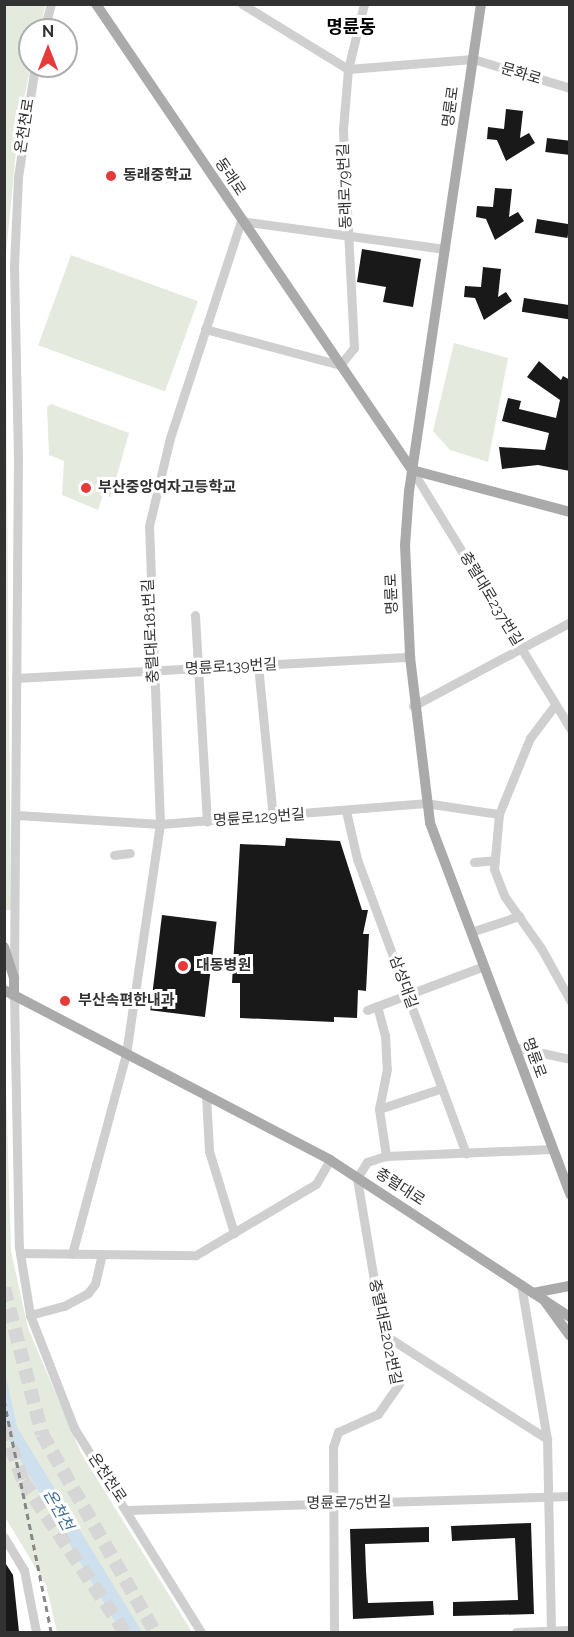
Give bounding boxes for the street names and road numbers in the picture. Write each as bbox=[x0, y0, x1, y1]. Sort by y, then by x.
street label: 문화로 bbox=[499, 59, 543, 89]
street label: 명륜로 bbox=[439, 85, 463, 129]
street label: 온천천로 bbox=[12, 97, 38, 155]
street label: 동래로79번길 bbox=[335, 143, 355, 229]
street label: 동래로 bbox=[211, 155, 249, 199]
street label: 충렬대로237번길 bbox=[456, 549, 526, 649]
street label: 명륜로 bbox=[382, 573, 402, 615]
street label: 충렬대로181번길 bbox=[139, 578, 163, 684]
street label: 명륜로139번길 bbox=[184, 656, 278, 678]
street label: 명륜로129번길 bbox=[212, 806, 306, 830]
street label: 삼성대길 bbox=[385, 953, 421, 1011]
street label: 명륜로 bbox=[518, 1035, 550, 1081]
street label: 충렬대로 bbox=[372, 1164, 428, 1210]
street label: 충렬대로202번길 bbox=[365, 1277, 405, 1387]
street label: 온천천로 bbox=[84, 1450, 130, 1506]
street label: 명륜로75번길 bbox=[306, 1493, 392, 1513]

